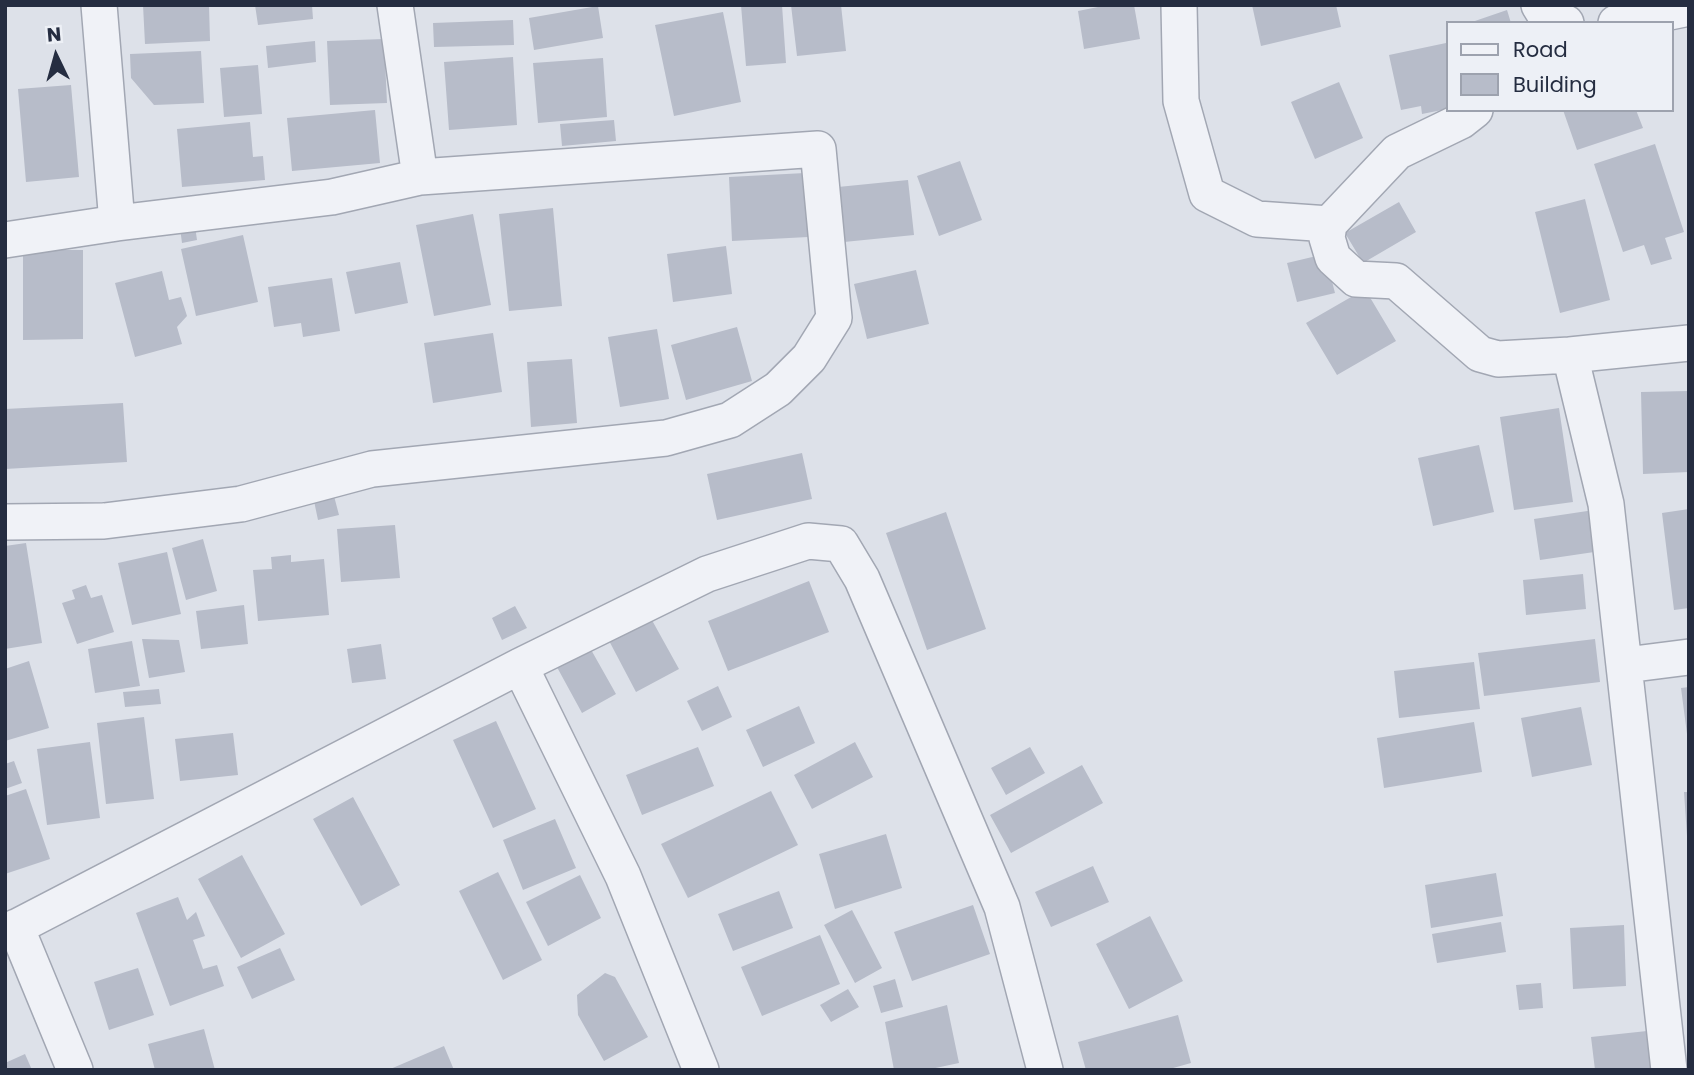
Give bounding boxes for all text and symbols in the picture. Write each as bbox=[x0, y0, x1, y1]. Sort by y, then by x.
north arrow bbox=[21, 21, 91, 91]
text: N bbox=[46, 21, 62, 49]
legend bbox=[1446, 21, 1673, 112]
text: Road bbox=[1513, 35, 1568, 64]
text: Building bbox=[1513, 70, 1597, 99]

